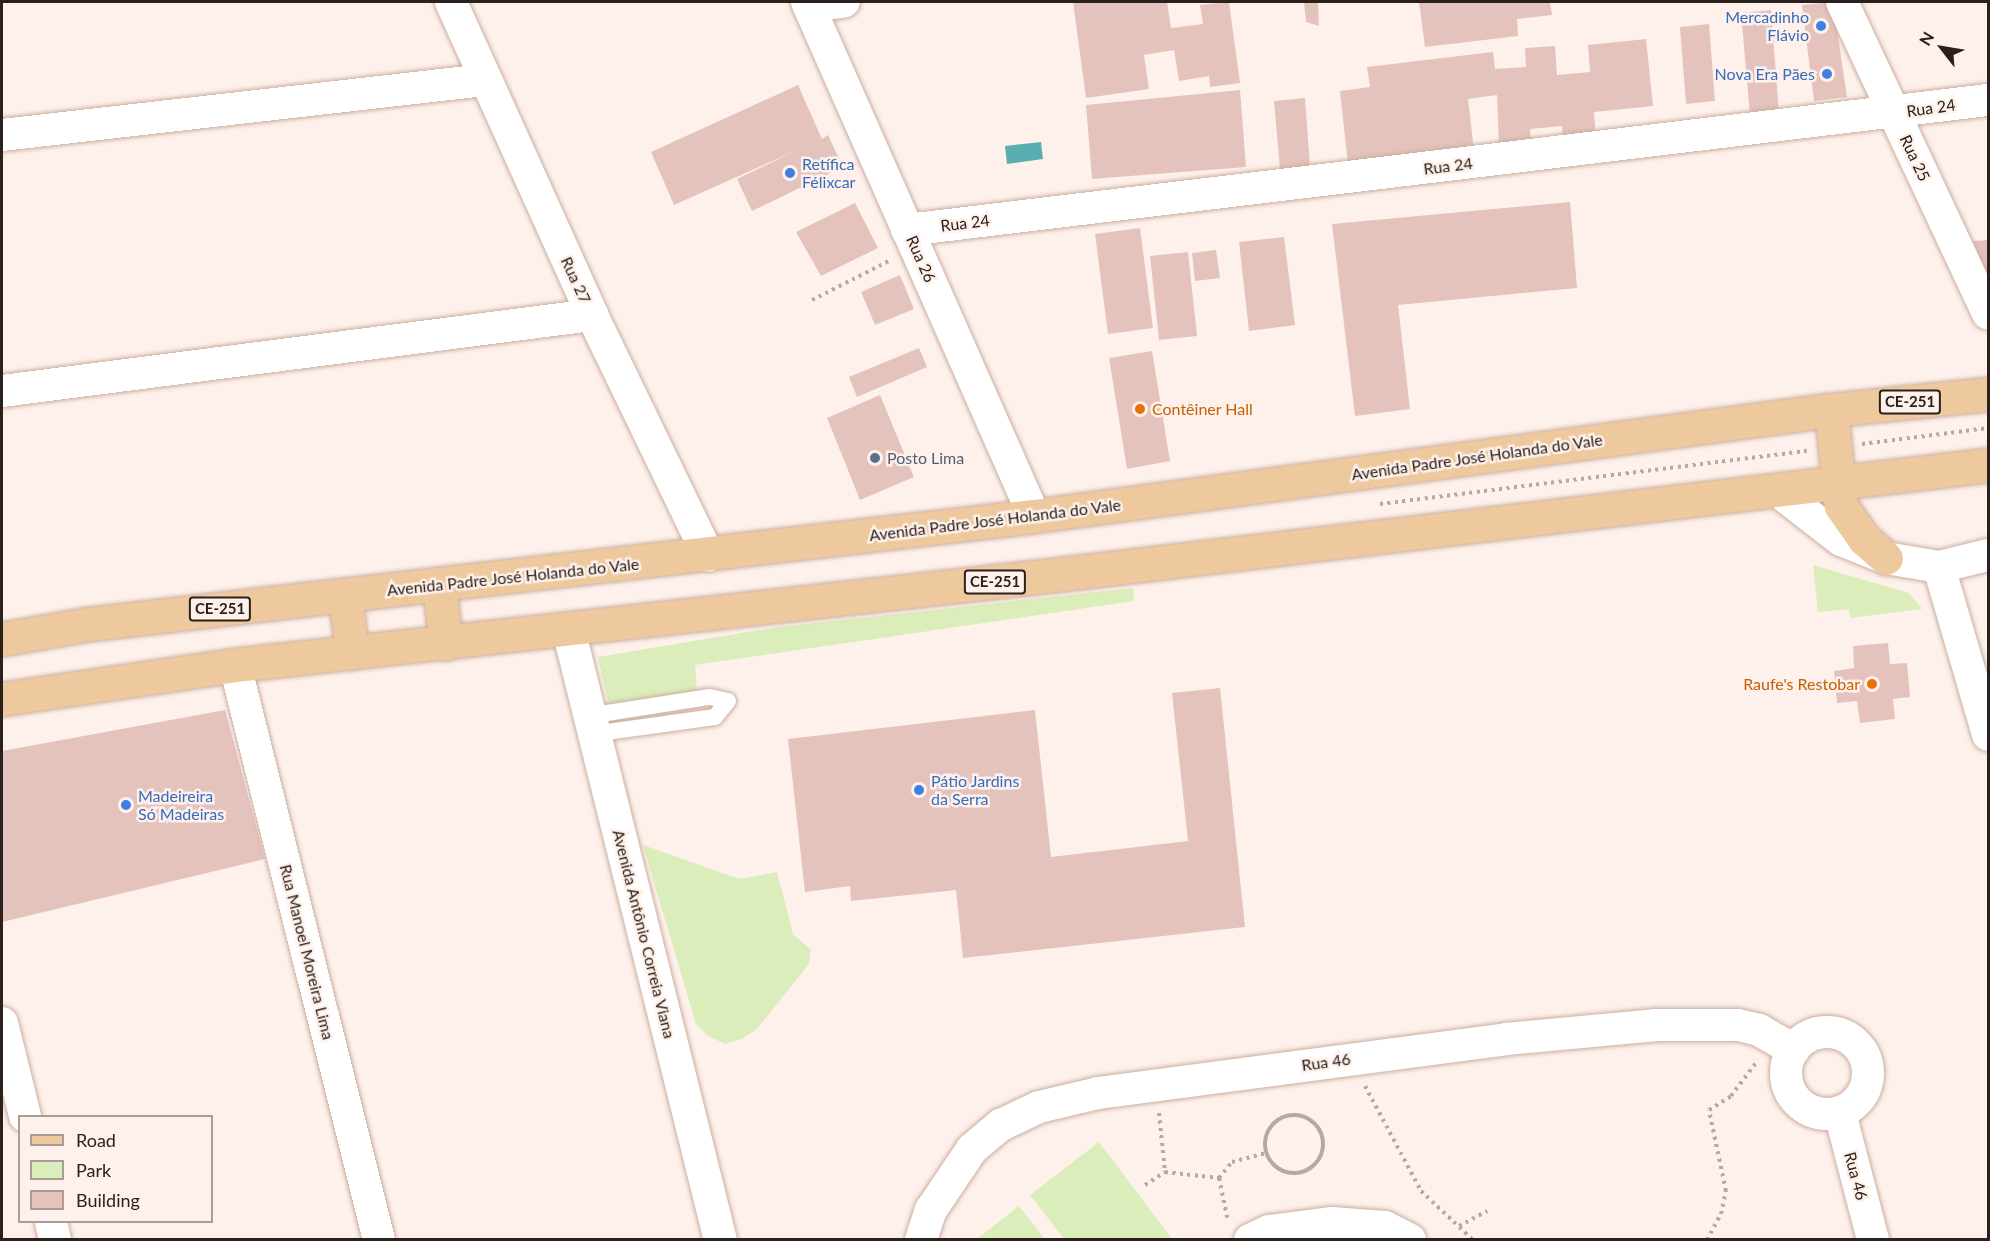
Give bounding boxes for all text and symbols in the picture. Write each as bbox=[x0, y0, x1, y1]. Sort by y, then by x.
place label: Mercadinho Flávio bbox=[1725, 7, 1809, 45]
north arrow bbox=[1912, 18, 1972, 78]
marker: Mercadinho Flávio bbox=[1814, 19, 1828, 33]
text: N bbox=[1915, 28, 1937, 49]
place label: Nova Era Pães bbox=[1715, 64, 1815, 84]
marker: Nova Era Pães bbox=[1820, 67, 1834, 81]
street label: Rua 24 bbox=[1905, 95, 1957, 121]
street label: Rua 25 bbox=[1896, 132, 1934, 184]
street label: Rua 24 bbox=[1422, 153, 1474, 179]
place label: Retífica Félixcar bbox=[802, 154, 855, 192]
marker: Retífica Félixcar bbox=[783, 166, 797, 180]
street label: Rua 24 bbox=[939, 210, 991, 236]
street label: Rua 26 bbox=[902, 233, 940, 285]
street label: Rua 27 bbox=[557, 254, 595, 306]
road number: CE-251 bbox=[1878, 390, 1942, 414]
place label: Contêiner Hall bbox=[1152, 399, 1253, 419]
marker: Contêiner Hall bbox=[1133, 402, 1147, 416]
street label: Avenida Padre José Holanda do Vale bbox=[1350, 430, 1604, 484]
place label: Posto Lima bbox=[887, 448, 964, 468]
marker: Posto Lima bbox=[868, 451, 882, 465]
street label: Avenida Padre José Holanda do Vale bbox=[868, 495, 1122, 545]
street label: Avenida Padre José Holanda do Vale bbox=[385, 554, 641, 600]
road number: CE-251 bbox=[964, 570, 1026, 594]
road number: CE-251 bbox=[188, 597, 252, 621]
place label: Raufe's Restobar bbox=[1743, 674, 1860, 694]
marker: Raufe's Restobar bbox=[1865, 677, 1879, 691]
place label: Pátio Jardins da Serra bbox=[931, 771, 1020, 809]
marker: Pátio Jardins da Serra bbox=[912, 783, 926, 797]
place label: Madeireira Só Madeiras bbox=[138, 786, 224, 824]
marker: Madeireira Só Madeiras bbox=[119, 798, 133, 812]
street label: Avenida Antônio Correia Viana bbox=[609, 827, 679, 1041]
street label: Rua Manoel Moreira Lima bbox=[276, 862, 338, 1042]
street label: Rua 46 bbox=[1300, 1049, 1352, 1075]
legend bbox=[18, 1115, 213, 1223]
text: Road bbox=[76, 1129, 116, 1151]
street label: Rua 46 bbox=[1840, 1150, 1872, 1202]
text: Park bbox=[76, 1159, 111, 1181]
text: Building bbox=[76, 1189, 140, 1211]

